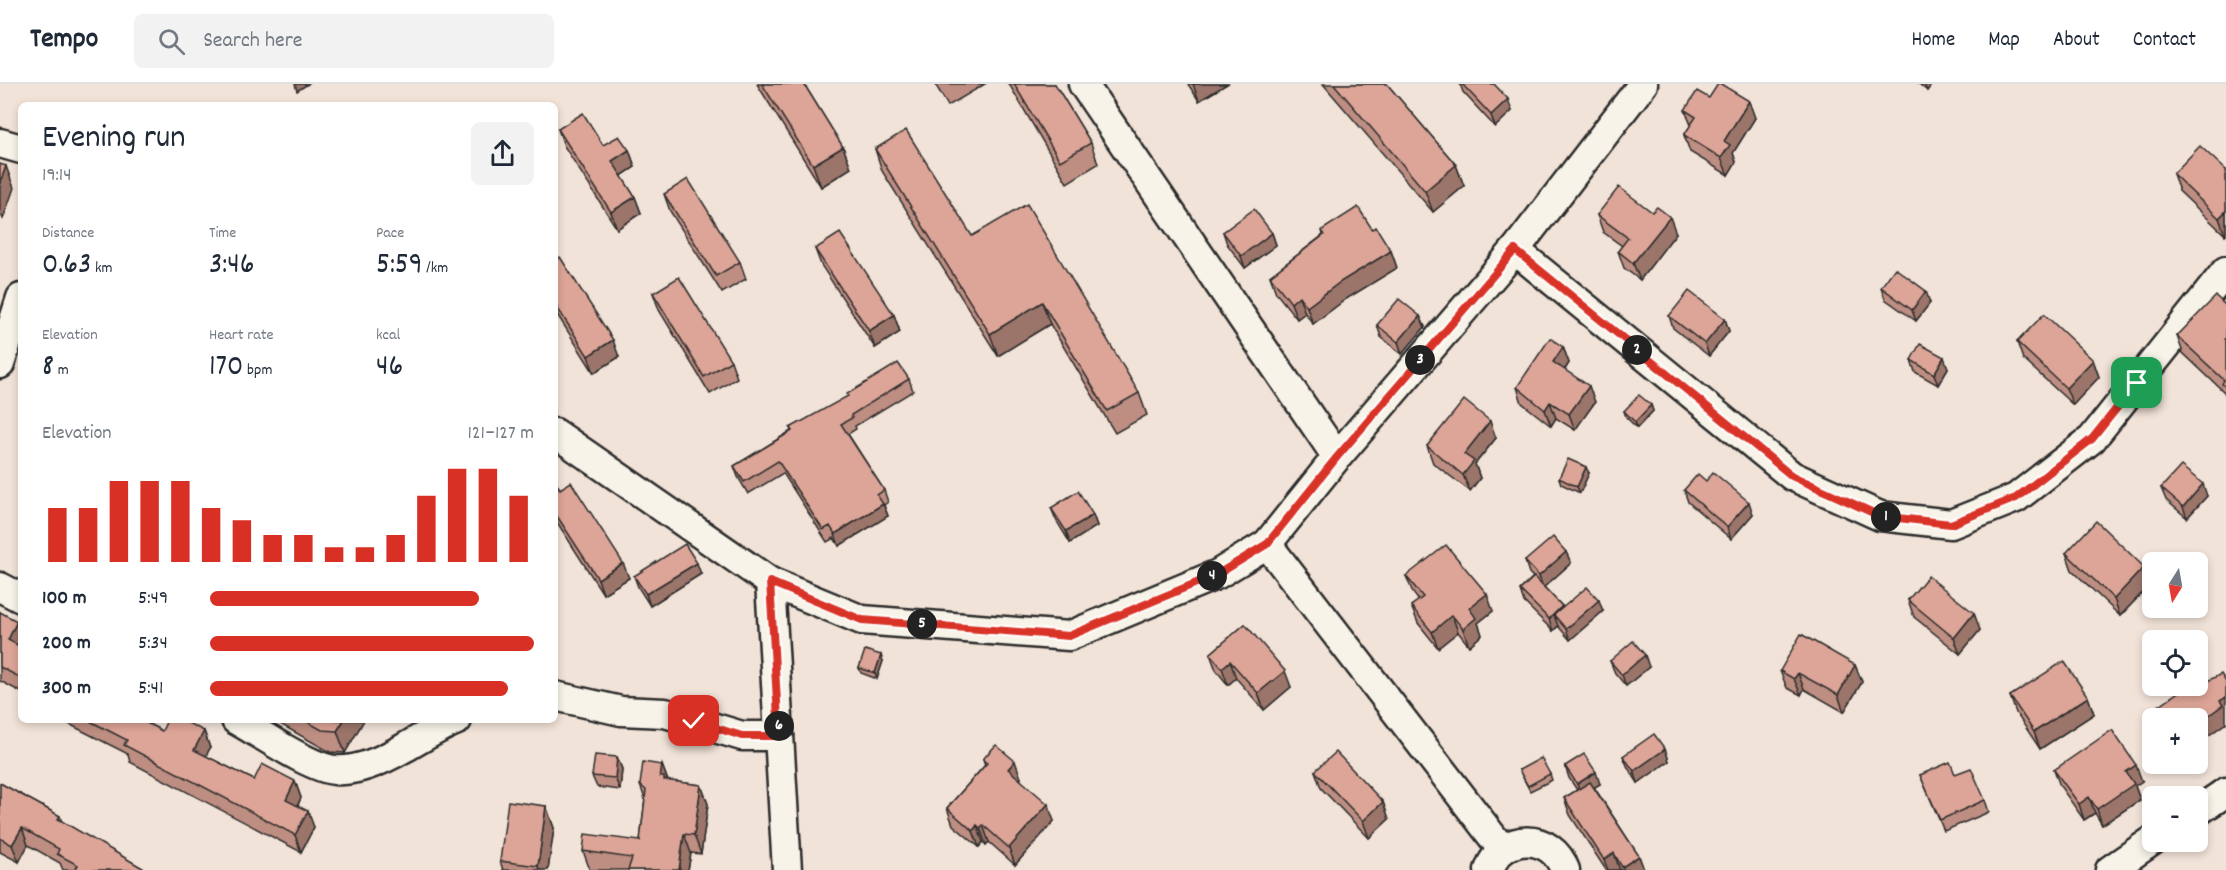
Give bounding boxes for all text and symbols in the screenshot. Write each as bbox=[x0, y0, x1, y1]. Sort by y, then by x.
search box bbox=[134, 14, 554, 68]
text: Tempo bbox=[30, 21, 98, 61]
icon: search bbox=[155, 25, 188, 58]
text: Search here bbox=[203, 26, 303, 57]
text: Home bbox=[1911, 26, 1955, 56]
text: Map bbox=[1988, 26, 2020, 56]
text: About bbox=[2053, 26, 2100, 56]
text: Contact bbox=[2133, 26, 2196, 56]
text: Evening run bbox=[42, 116, 186, 163]
button: share bbox=[471, 122, 534, 185]
text: 19:14 bbox=[42, 162, 72, 190]
text: Distance bbox=[42, 222, 94, 245]
text: Time bbox=[209, 222, 236, 245]
text: Pace bbox=[376, 222, 404, 245]
text: 0.63 bbox=[42, 245, 91, 288]
text: 3:46 bbox=[209, 245, 254, 288]
text: 5:59 bbox=[376, 245, 423, 288]
text: km bbox=[91, 257, 113, 280]
text: /km bbox=[423, 257, 448, 280]
text: Elevation bbox=[42, 324, 98, 347]
text: Heart rate bbox=[209, 324, 274, 347]
text: kcal bbox=[376, 324, 400, 347]
pin: 2 bbox=[1622, 335, 1652, 365]
text: 2 bbox=[1634, 338, 1641, 361]
pin: 3 bbox=[1405, 345, 1435, 375]
text: 8 bbox=[42, 347, 54, 390]
text: 170 bbox=[209, 347, 243, 390]
text: 46 bbox=[376, 347, 403, 390]
text: 3 bbox=[1416, 348, 1424, 371]
pin bbox=[2111, 357, 2162, 408]
text: m bbox=[54, 359, 69, 382]
text: bpm bbox=[243, 359, 272, 382]
icon: arrive bbox=[2120, 366, 2153, 399]
text: Elevation bbox=[42, 420, 112, 448]
text: 121–127 m bbox=[467, 420, 534, 448]
pin: 1 bbox=[1871, 502, 1901, 532]
text: 1 bbox=[1884, 505, 1888, 528]
north arrow bbox=[2142, 552, 2208, 618]
map controls bbox=[2142, 552, 2208, 852]
pin: 4 bbox=[1197, 561, 1227, 591]
text: 4 bbox=[1209, 564, 1215, 587]
text: 100 m bbox=[42, 585, 87, 613]
text: 5:49 bbox=[138, 585, 168, 613]
pin: 5 bbox=[907, 609, 937, 639]
text: 5 bbox=[918, 612, 926, 635]
text: 200 m bbox=[42, 630, 91, 658]
text: 5:34 bbox=[138, 630, 168, 658]
button: locate bbox=[2142, 630, 2208, 696]
text: 300 m bbox=[42, 675, 91, 703]
text: 5:41 bbox=[138, 675, 163, 703]
pin bbox=[668, 695, 719, 746]
icon: check bbox=[677, 704, 710, 737]
button: + bbox=[2142, 708, 2208, 774]
pin: 6 bbox=[764, 711, 794, 741]
text: 6 bbox=[775, 714, 783, 737]
button: − bbox=[2142, 786, 2208, 852]

